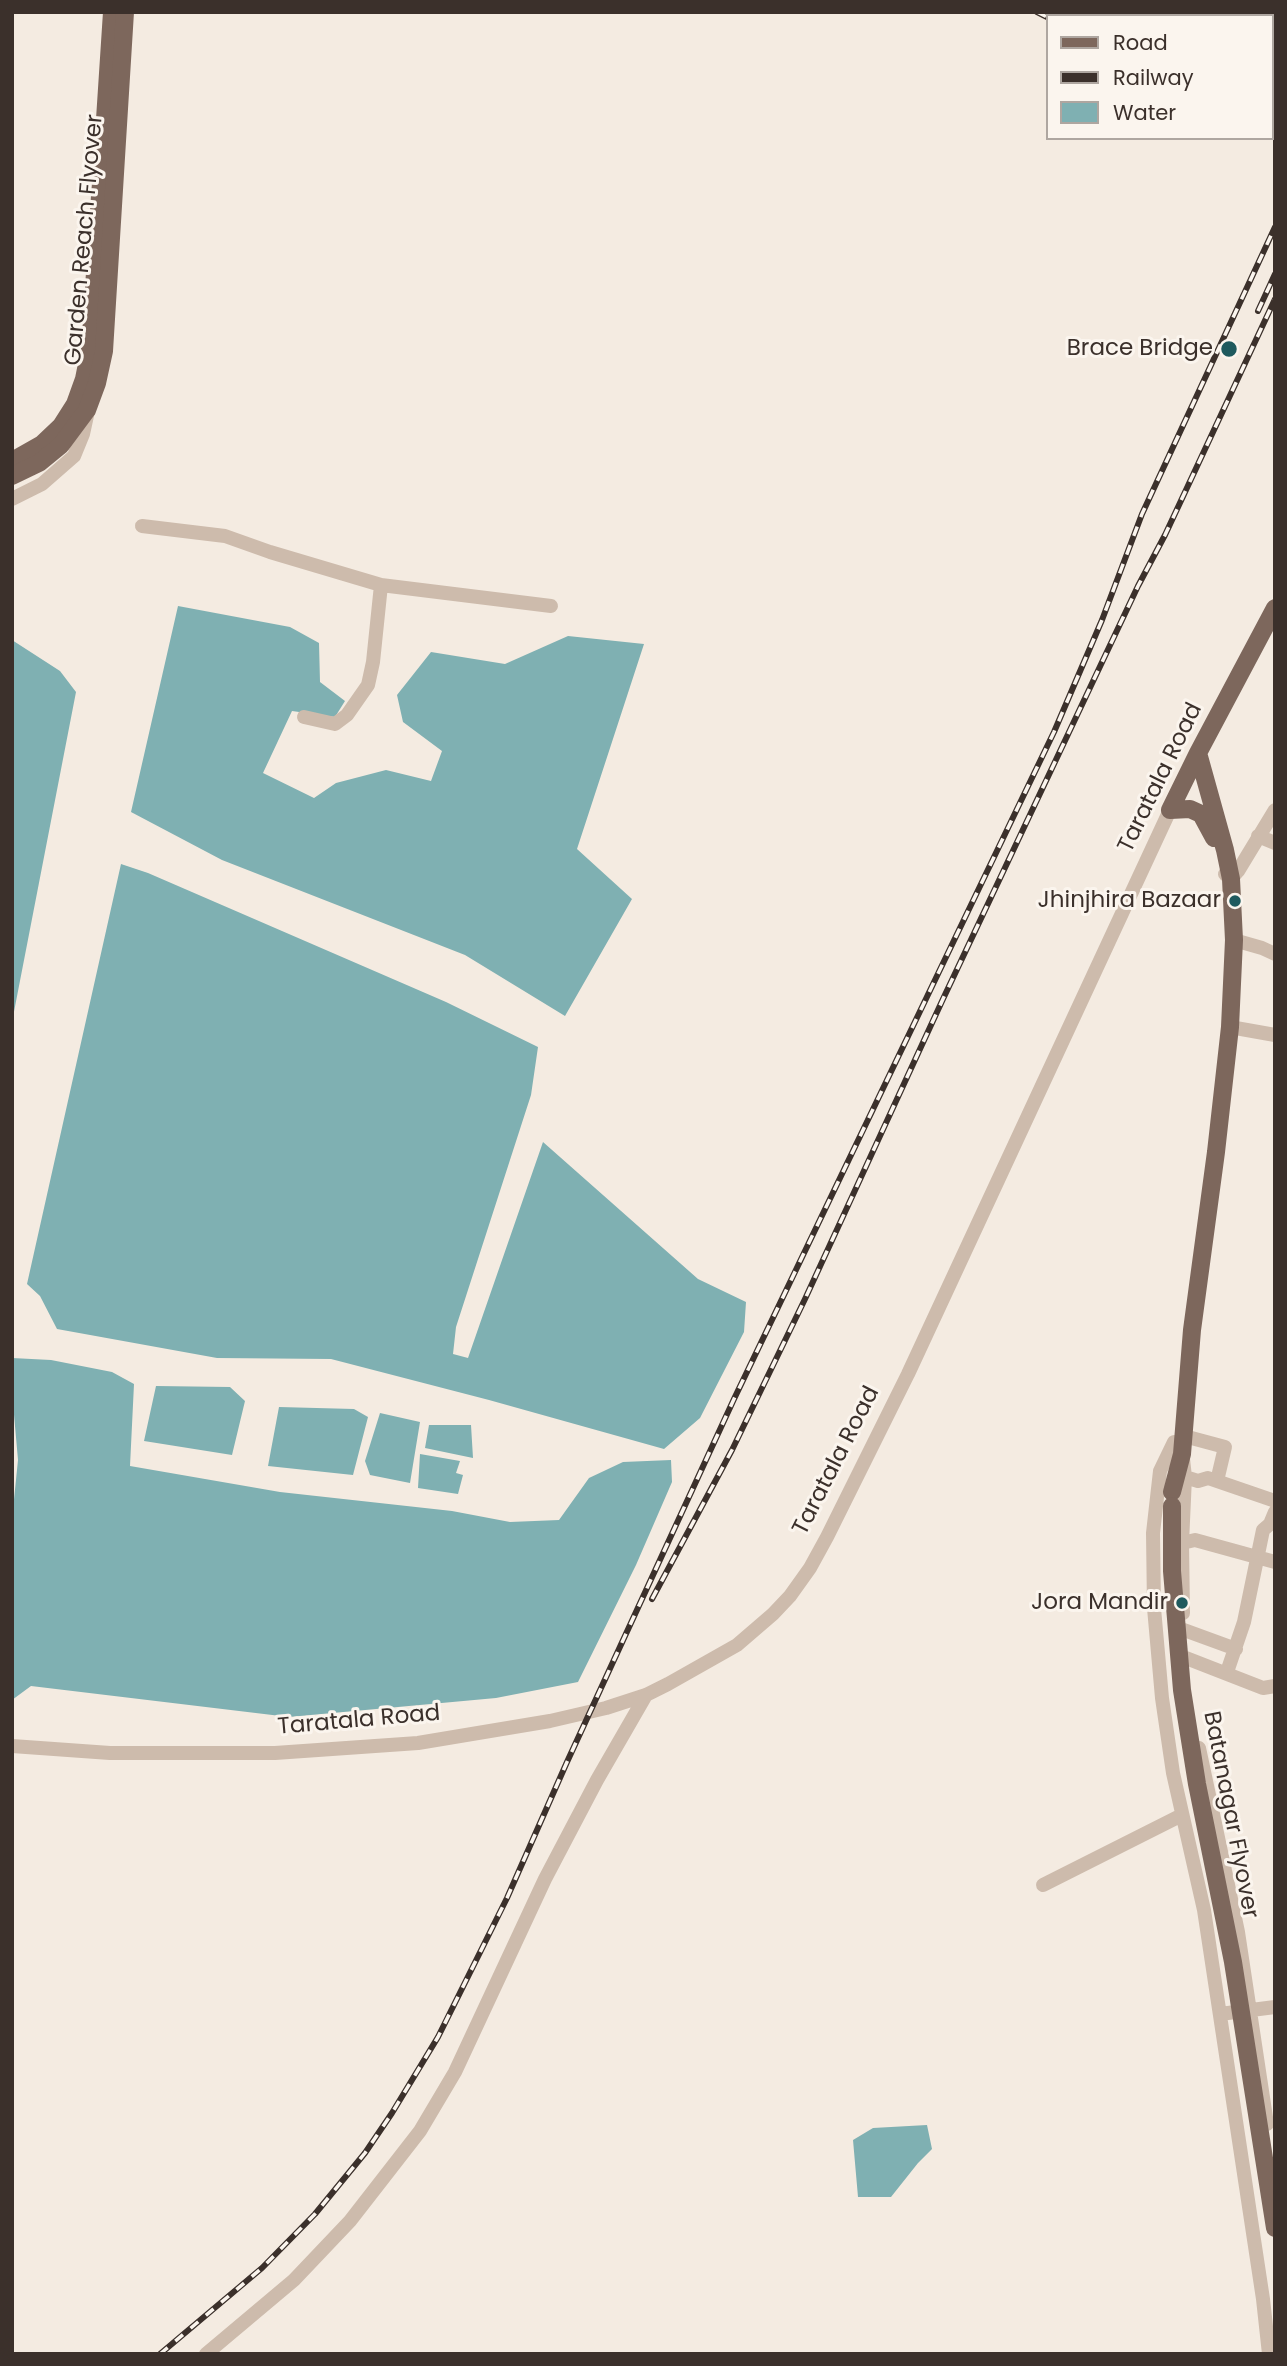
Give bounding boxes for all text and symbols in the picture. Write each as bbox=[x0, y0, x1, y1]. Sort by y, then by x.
legend bbox=[1046, 14, 1273, 140]
text: Road bbox=[1113, 28, 1168, 57]
text: Railway bbox=[1113, 63, 1194, 92]
text: Water bbox=[1113, 98, 1176, 127]
street label: Garden Reach Flyover bbox=[60, 113, 110, 367]
place label: Brace Bridge bbox=[1067, 335, 1213, 363]
marker: Brace Bridge bbox=[1219, 339, 1239, 359]
street label: Taratala Road bbox=[1113, 699, 1209, 857]
place label: Jhinjhira Bazaar bbox=[1038, 887, 1221, 915]
marker: Jhinjhira Bazaar bbox=[1227, 893, 1243, 909]
street label: Taratala Road bbox=[788, 1382, 886, 1540]
place label: Jora Mandir bbox=[1031, 1589, 1168, 1617]
marker: Jora Mandir bbox=[1174, 1595, 1190, 1611]
street label: Taratala Road bbox=[277, 1700, 441, 1742]
street label: Batanagar Flyover bbox=[1196, 1709, 1264, 1921]

